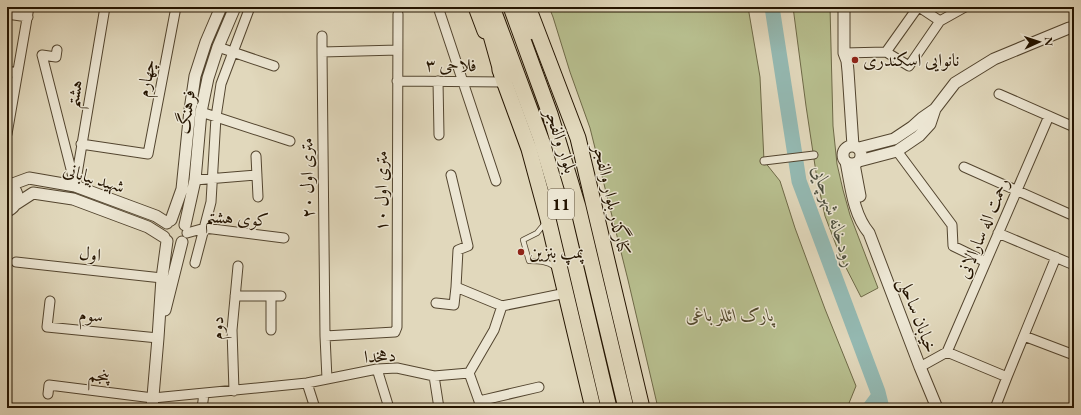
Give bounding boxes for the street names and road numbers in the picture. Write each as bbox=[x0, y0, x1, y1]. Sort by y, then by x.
street label: فلاحی ۳ bbox=[425, 53, 477, 76]
street label: چهارم bbox=[131, 57, 165, 100]
street label: هشتم bbox=[60, 78, 94, 111]
street label: فرهنگ bbox=[171, 88, 201, 136]
street label: بلوار والفجر bbox=[539, 104, 583, 176]
street label: ۲۰ متری اول bbox=[294, 137, 319, 219]
street label: کنارگذر بلوار والفجر bbox=[587, 140, 637, 258]
street label: ۱۰ متری اول bbox=[369, 151, 392, 231]
street label: شهید بیابانی bbox=[60, 157, 128, 199]
street label: رحمت اله سارالانی bbox=[951, 174, 1014, 282]
road number: 11 bbox=[548, 189, 574, 219]
street label: کوی هشتم bbox=[204, 204, 270, 238]
street label: اول bbox=[78, 241, 102, 266]
street label: خیابان ساحلی bbox=[892, 274, 943, 357]
street label: سوم bbox=[77, 302, 104, 332]
street label: دوم bbox=[205, 316, 233, 340]
street label: دهخدا bbox=[363, 343, 397, 368]
street label: پنجم bbox=[86, 362, 112, 393]

